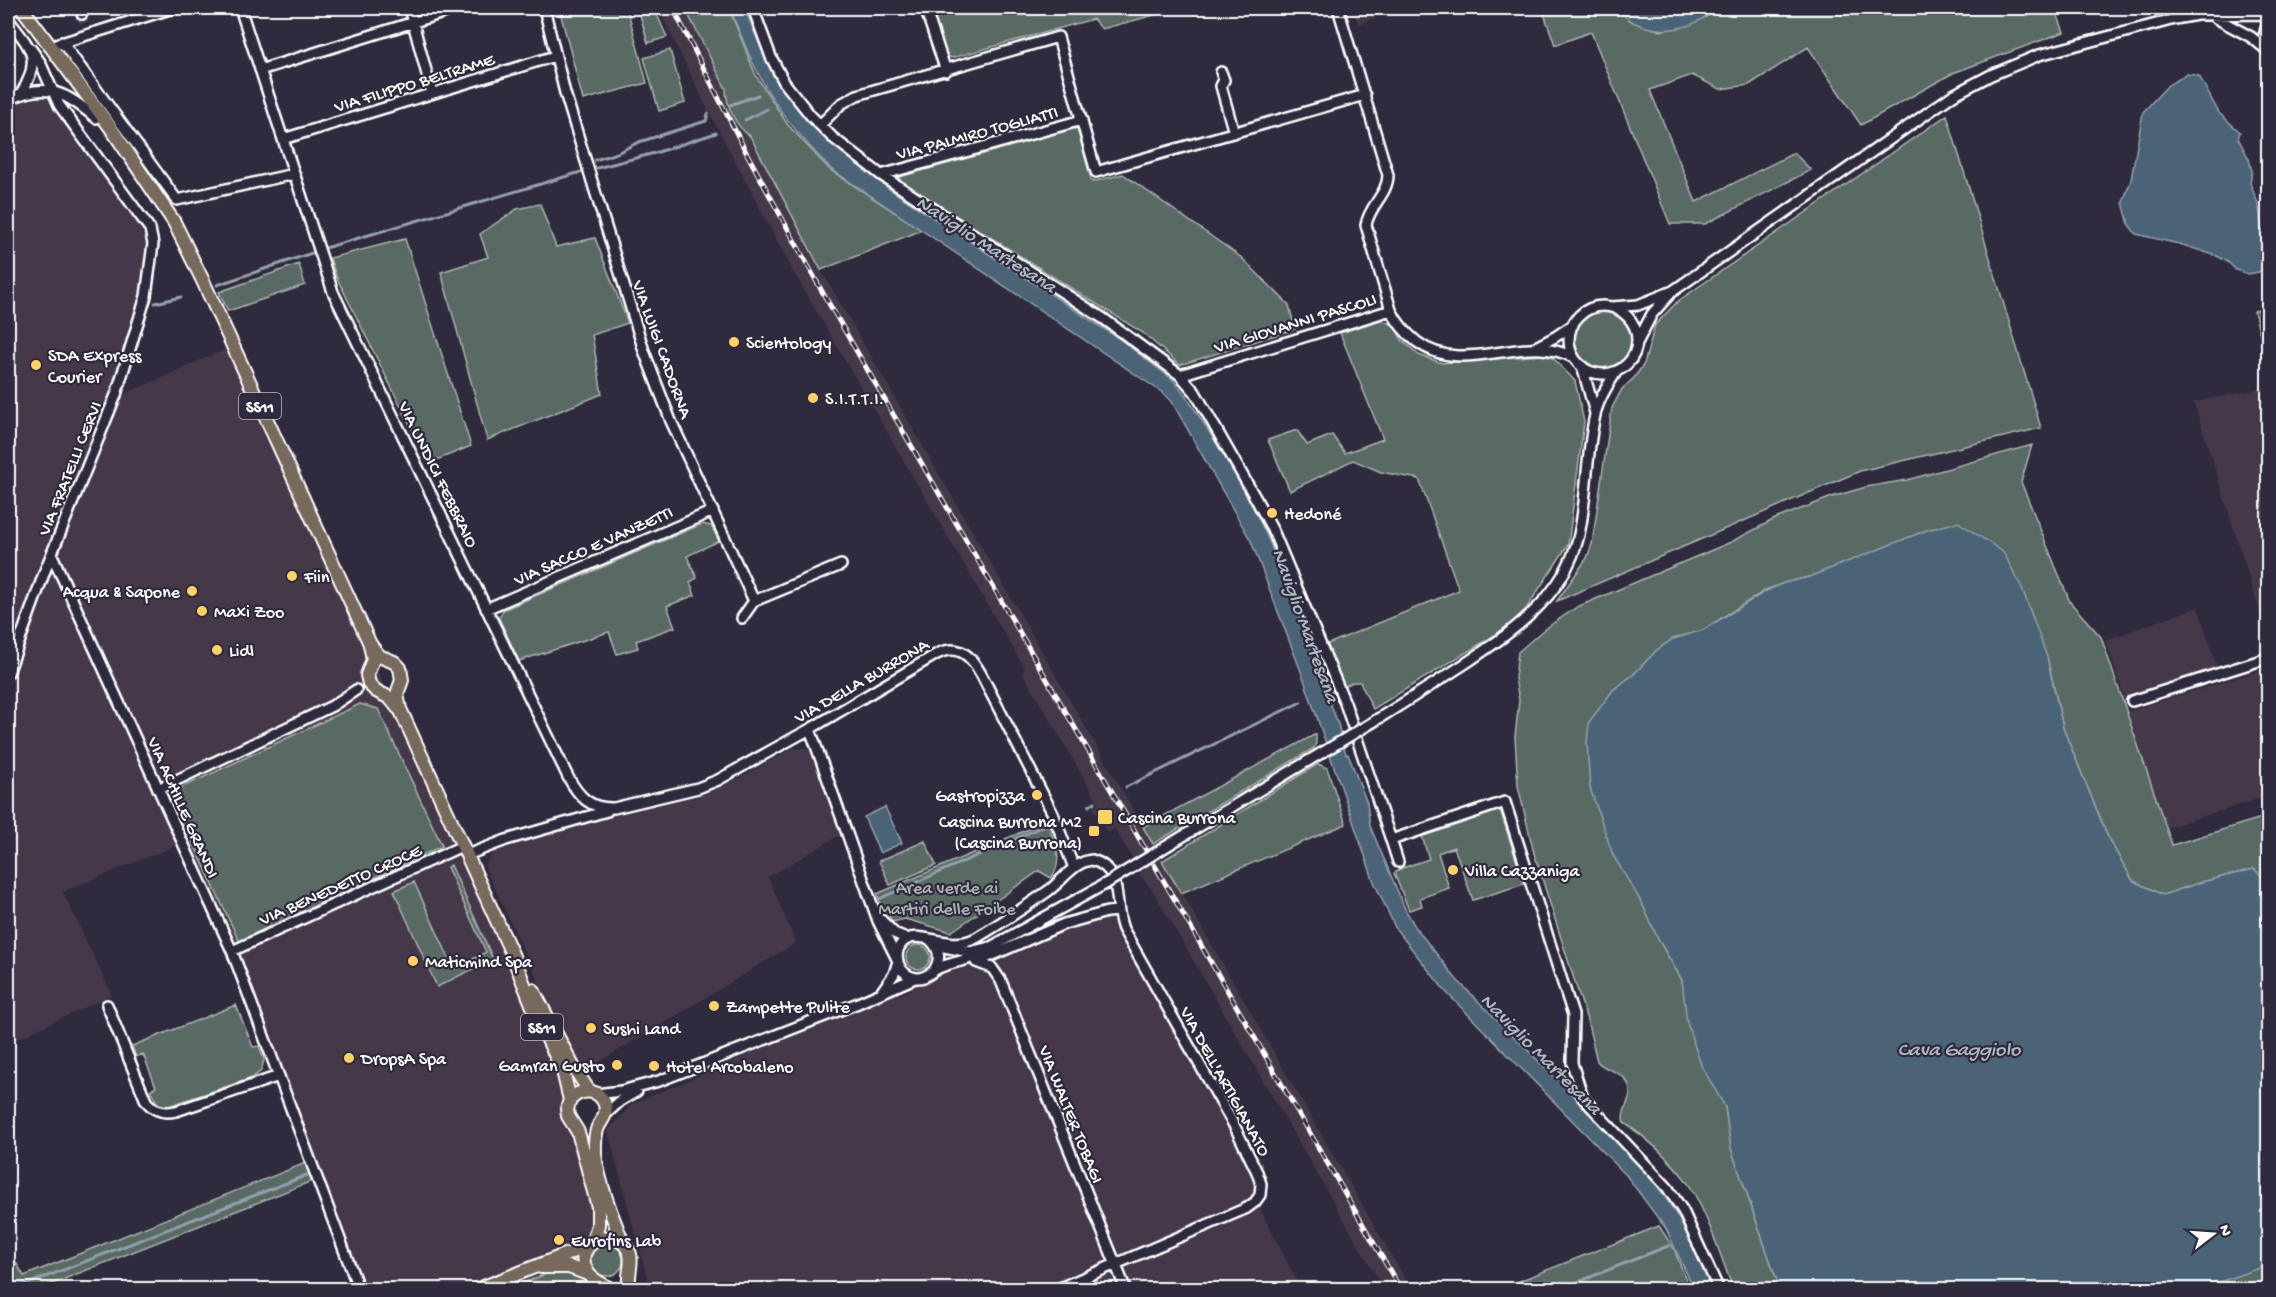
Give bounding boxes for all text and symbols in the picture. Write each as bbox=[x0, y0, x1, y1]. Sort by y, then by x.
street label: VIA FILIPPO BELTRAME bbox=[331, 50, 498, 119]
street label: VIA PALMIRO TOGLIATTI bbox=[894, 103, 1061, 166]
water label: Naviglio Martesana bbox=[911, 192, 1061, 301]
street label: VIA LUIGI CADORNA bbox=[626, 277, 696, 423]
street label: VIA GIOVANNI PASCOLI bbox=[1211, 290, 1380, 359]
place label: Scientology bbox=[746, 334, 831, 355]
marker: Scientology bbox=[727, 335, 741, 349]
place label: SDA Express Courier bbox=[48, 347, 143, 389]
marker: SDA Express Courier bbox=[29, 358, 43, 372]
place label: S.I.T.T.I. bbox=[825, 390, 884, 411]
marker: S.I.T.T.I. bbox=[806, 391, 820, 405]
road number: SS11 bbox=[239, 393, 281, 419]
street label: VIA UNDICI FEBBRAIO bbox=[392, 398, 481, 552]
street label: VIA FRATELLI CERVI bbox=[34, 399, 108, 540]
street label: VIA SACCO E VANZETTI bbox=[510, 503, 677, 592]
place label: Hedoné bbox=[1284, 505, 1342, 526]
marker: Hedoné bbox=[1265, 506, 1279, 520]
water label: Naviglio Martesana bbox=[1265, 546, 1343, 708]
place label: Fiin bbox=[303, 568, 330, 589]
marker: Fiin bbox=[285, 569, 299, 583]
place label: Acqua & Sapone bbox=[63, 583, 181, 604]
marker: Acqua & Sapone bbox=[185, 584, 199, 598]
place label: Maxi Zoo bbox=[214, 603, 284, 624]
marker: Maxi Zoo bbox=[195, 604, 209, 618]
street label: VIA DELLA BURRONA bbox=[790, 634, 934, 730]
place label: Lidl bbox=[229, 642, 254, 663]
marker: Lidl bbox=[210, 643, 224, 657]
street label: VIA ACHILLE GRANDI bbox=[141, 733, 222, 882]
place label: Gastropizza bbox=[935, 787, 1026, 808]
marker: Gastropizza bbox=[1030, 788, 1044, 802]
marker: Cascina Burrona bbox=[1096, 808, 1114, 826]
place label: Cascina Burrona bbox=[1118, 809, 1236, 830]
place label: Cascina Burrona M2 (Cascina Burrona) bbox=[939, 813, 1082, 855]
marker: Cascina Burrona M2 (Cascina Burrona) bbox=[1087, 824, 1101, 838]
street label: VIA BENEDETTO CROCE bbox=[256, 841, 426, 932]
place label: Villa Cazzaniga bbox=[1464, 862, 1580, 883]
marker: Villa Cazzaniga bbox=[1446, 863, 1460, 877]
park label: Area verde ai Martiri delle Foibe bbox=[878, 879, 1016, 921]
place label: Maticmind Spa bbox=[425, 953, 533, 974]
marker: Maticmind Spa bbox=[406, 954, 420, 968]
water label: Naviglio Martesana bbox=[1474, 990, 1606, 1122]
place label: Zampette Pulite bbox=[726, 998, 850, 1019]
marker: Zampette Pulite bbox=[707, 999, 721, 1013]
street label: VIA DELL'ARTIGIANATO bbox=[1174, 1003, 1274, 1161]
road number: SS11 bbox=[521, 1014, 563, 1040]
place label: Sushi Land bbox=[603, 1020, 681, 1041]
marker: Sushi Land bbox=[584, 1021, 598, 1035]
water label: Cava Gaggiolo bbox=[1898, 1040, 2022, 1063]
street label: VIA WALTER TOBAGI bbox=[1032, 1042, 1107, 1187]
place label: DropsA Spa bbox=[360, 1050, 447, 1071]
marker: DropsA Spa bbox=[342, 1051, 356, 1065]
place label: Gamran Gusto bbox=[499, 1057, 605, 1078]
marker: Gamran Gusto bbox=[610, 1058, 624, 1072]
place label: Hotel Arcobaleno bbox=[666, 1058, 794, 1079]
marker: Hotel Arcobaleno bbox=[647, 1059, 661, 1073]
north arrow bbox=[2183, 1204, 2243, 1264]
text: N bbox=[2213, 1223, 2235, 1239]
place label: Eurofins Lab bbox=[571, 1232, 662, 1253]
marker: Eurofins Lab bbox=[552, 1233, 566, 1247]

